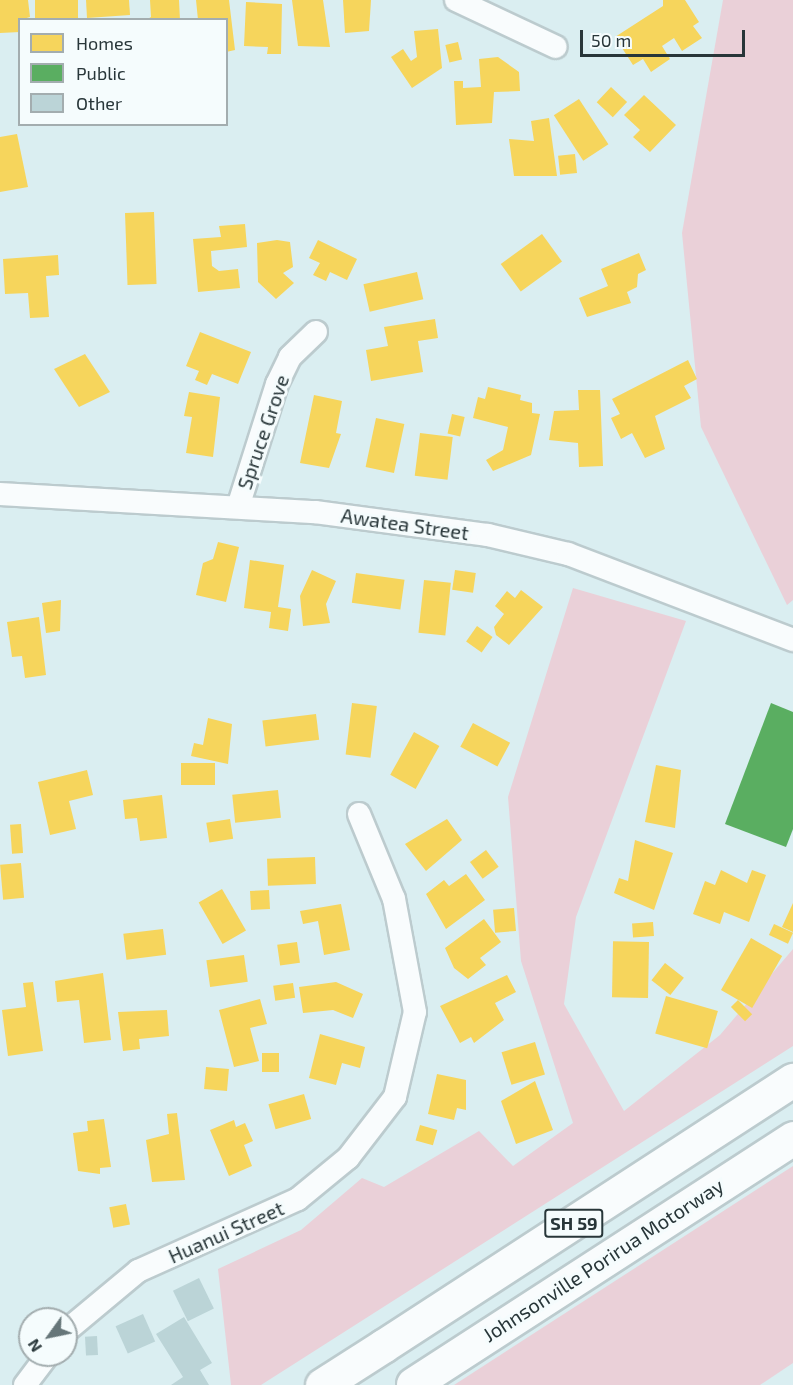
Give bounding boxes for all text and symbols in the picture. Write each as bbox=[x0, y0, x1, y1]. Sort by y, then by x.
legend bbox=[18, 18, 228, 126]
scale bar bbox=[583, 18, 748, 56]
text: 50 m bbox=[591, 29, 631, 51]
text: Homes bbox=[76, 32, 133, 54]
text: Public bbox=[76, 62, 126, 84]
text: Other bbox=[76, 92, 122, 114]
street label: Spruce Grove bbox=[232, 371, 294, 493]
street label: Awatea Street bbox=[339, 503, 471, 545]
street label: Johnsonville Porirua Motorway bbox=[478, 1173, 728, 1347]
street label: Huanui Street bbox=[165, 1196, 287, 1268]
road number: SH 59 bbox=[544, 1208, 604, 1238]
north arrow bbox=[18, 1307, 78, 1367]
text: N bbox=[23, 1336, 45, 1356]

